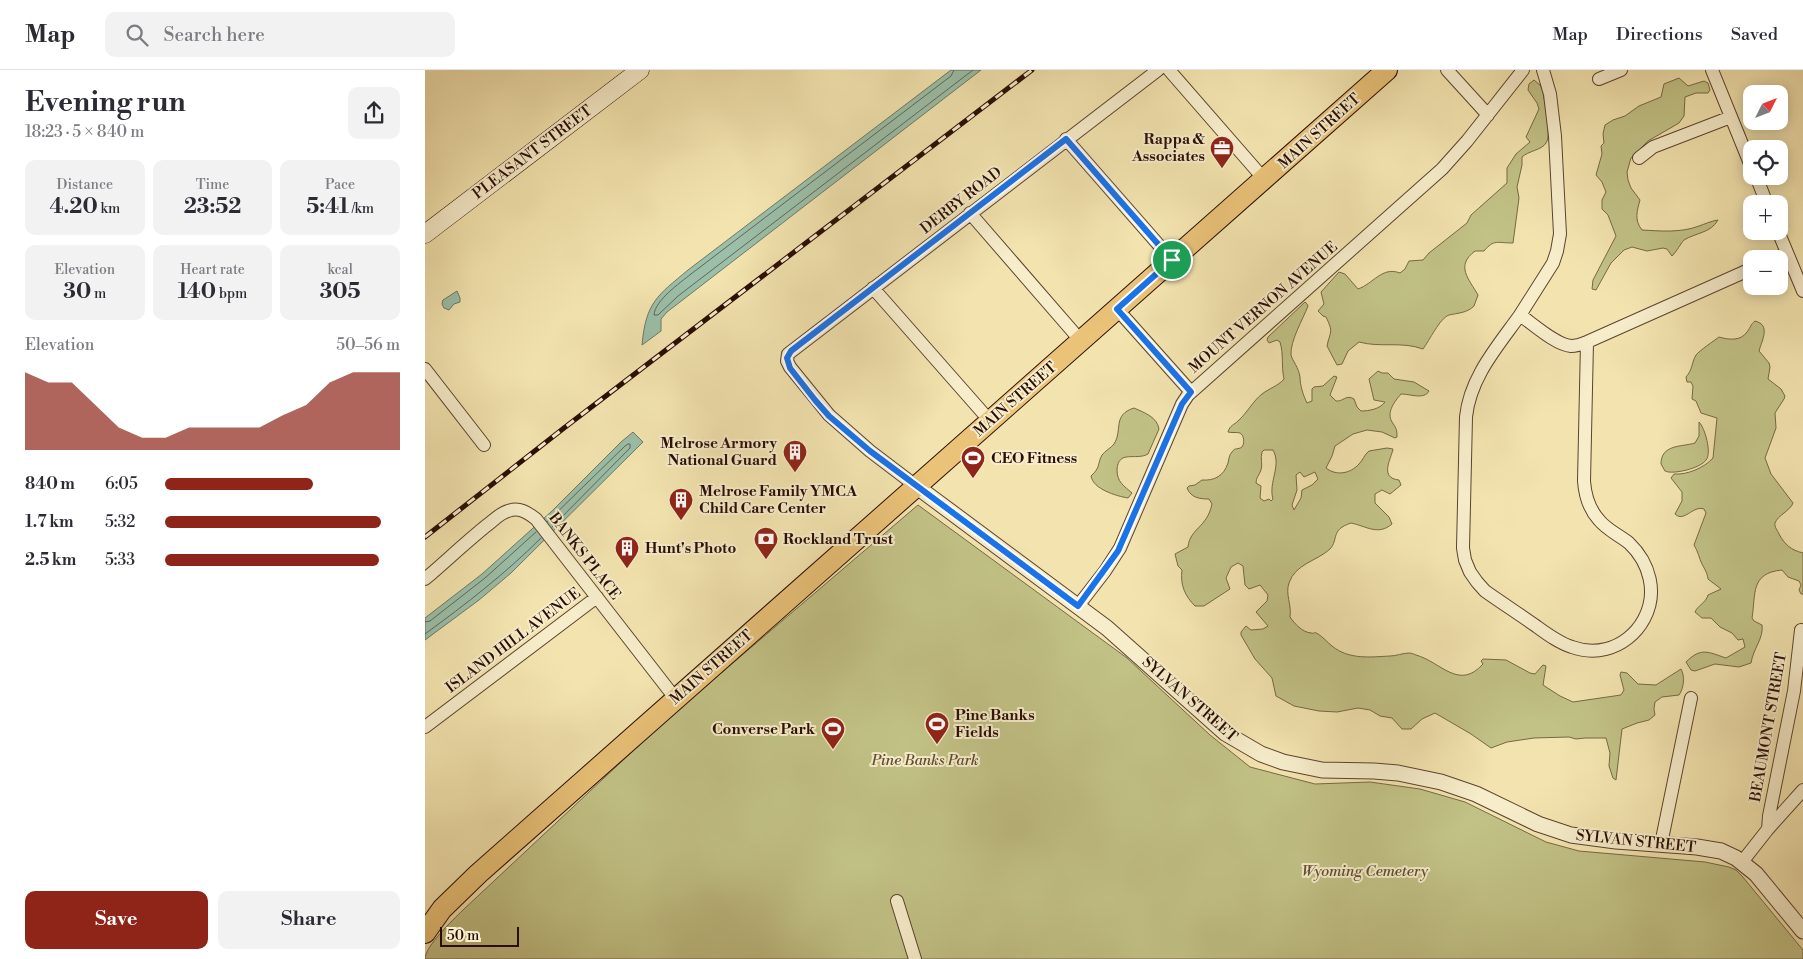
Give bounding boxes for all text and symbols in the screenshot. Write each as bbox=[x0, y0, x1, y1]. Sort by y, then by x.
search box bbox=[105, 12, 455, 57]
text: Map bbox=[25, 20, 75, 50]
icon: search bbox=[123, 21, 151, 49]
text: Search here bbox=[163, 23, 265, 47]
text: Map bbox=[1552, 23, 1588, 46]
text: Directions bbox=[1616, 23, 1703, 46]
text: Saved bbox=[1731, 23, 1778, 46]
text: Evening run bbox=[25, 85, 186, 120]
north arrow bbox=[1743, 85, 1787, 130]
map controls bbox=[1743, 85, 1788, 295]
button: share bbox=[348, 87, 400, 139]
street label: MAIN STREET bbox=[1274, 89, 1365, 173]
street label: PLEASANT STREET bbox=[469, 101, 596, 204]
text: 18:23 · 5 × 840 m bbox=[25, 122, 144, 142]
place label: Rappa & Associates bbox=[1131, 130, 1205, 166]
office icon: Rappa & Associates bbox=[1209, 135, 1235, 169]
button: locate bbox=[1743, 140, 1788, 185]
street label: DERBY ROAD bbox=[917, 163, 1006, 238]
text: Distance bbox=[57, 176, 113, 194]
text: Time bbox=[196, 176, 229, 194]
text: Pace bbox=[325, 176, 355, 194]
text: 4.20 bbox=[49, 194, 98, 220]
text: 23:52 bbox=[184, 194, 241, 220]
text: 5:41 bbox=[306, 194, 349, 220]
button: + bbox=[1743, 195, 1788, 240]
text: km bbox=[98, 200, 120, 218]
text: /km bbox=[349, 200, 374, 218]
street label: MOUNT VERNON AVENUE bbox=[1185, 237, 1342, 377]
pin bbox=[1151, 239, 1193, 281]
icon: arrive bbox=[1158, 246, 1186, 274]
button: − bbox=[1743, 250, 1788, 295]
text: Elevation bbox=[55, 261, 115, 279]
text: Heart rate bbox=[180, 261, 245, 279]
text: kcal bbox=[327, 261, 353, 279]
text: 30 bbox=[63, 279, 91, 305]
text: 140 bbox=[178, 279, 216, 305]
text: 305 bbox=[320, 279, 361, 305]
text: m bbox=[91, 285, 106, 303]
text: bpm bbox=[216, 285, 247, 303]
text: Elevation bbox=[25, 335, 94, 355]
text: 50–56 m bbox=[336, 335, 400, 355]
street label: MAIN STREET bbox=[970, 358, 1061, 441]
place label: Melrose Armory National Guard bbox=[660, 434, 778, 470]
building icon: Melrose Armory National Guard bbox=[782, 439, 808, 473]
sports icon: CEO Fitness bbox=[960, 445, 986, 479]
place label: CEO Fitness bbox=[991, 449, 1077, 468]
text: 840 m bbox=[25, 474, 75, 494]
text: 6:05 bbox=[105, 474, 138, 494]
place label: Melrose Family YMCA Child Care Center bbox=[699, 482, 857, 518]
building icon: Melrose Family YMCA Child Care Center bbox=[668, 487, 694, 521]
street label: BANKS PLACE bbox=[544, 508, 625, 604]
text: 1.7 km bbox=[25, 512, 74, 532]
text: 5:32 bbox=[105, 512, 135, 532]
bank icon: Rockland Trust bbox=[753, 526, 779, 560]
place label: Rockland Trust bbox=[783, 530, 894, 549]
building icon: Hunt's Photo bbox=[614, 535, 640, 569]
place label: Hunt's Photo bbox=[645, 539, 737, 558]
text: 2.5 km bbox=[25, 550, 76, 570]
text: 5:33 bbox=[105, 550, 135, 570]
street label: ISLAND HILL AVENUE bbox=[442, 583, 584, 697]
street label: MAIN STREET bbox=[666, 626, 757, 709]
street label: BEAUMONT STREET bbox=[1746, 650, 1791, 804]
street label: SYLVAN STREET bbox=[1138, 653, 1242, 746]
place label: Pine Banks Fields bbox=[955, 706, 1035, 742]
sports icon: Pine Banks Fields bbox=[924, 711, 950, 745]
sports icon: Converse Park bbox=[820, 716, 846, 750]
place label: Converse Park bbox=[712, 720, 816, 739]
park label: Pine Banks Park bbox=[870, 751, 979, 770]
street label: SYLVAN STREET bbox=[1575, 826, 1697, 857]
park label: Wyoming Cemetery bbox=[1302, 862, 1429, 881]
button: Save bbox=[25, 891, 208, 949]
button: Share bbox=[218, 891, 400, 949]
scale bar bbox=[440, 924, 519, 947]
text: 50 m bbox=[447, 927, 479, 945]

